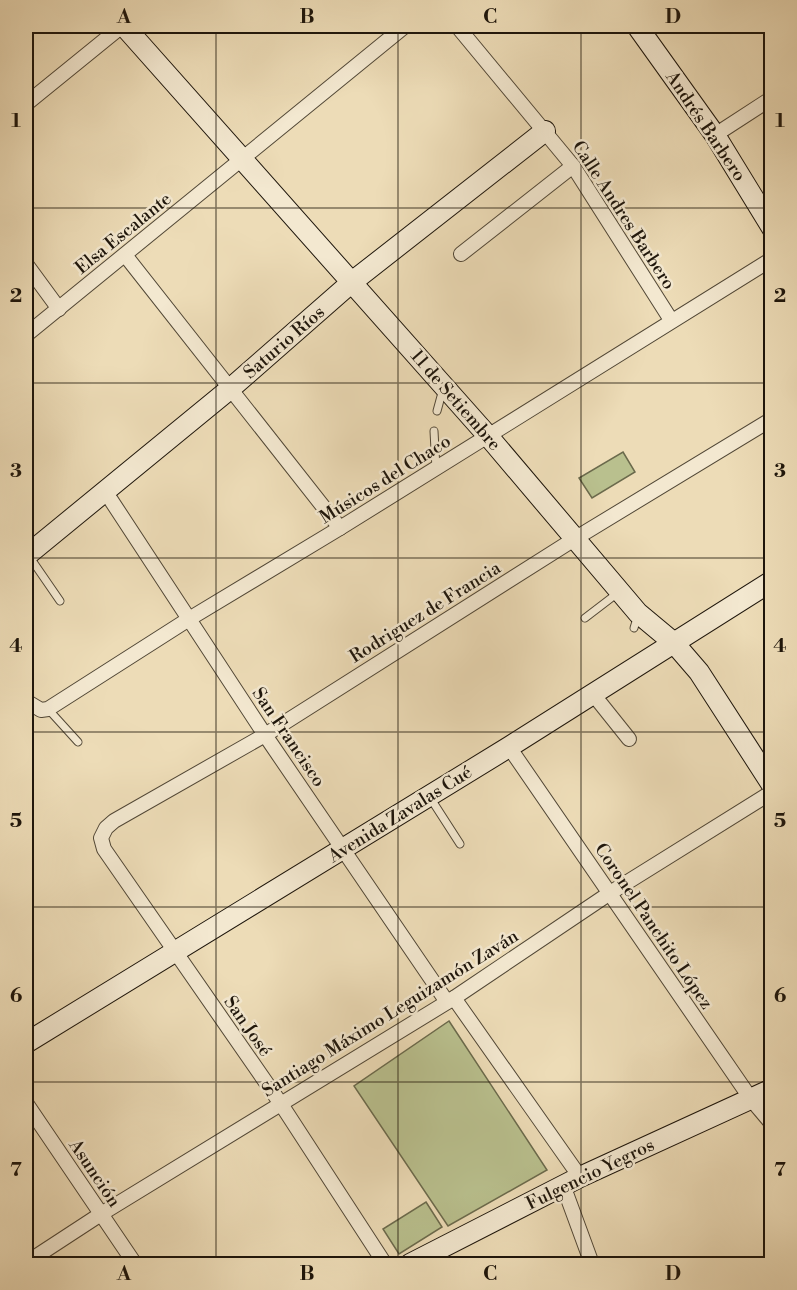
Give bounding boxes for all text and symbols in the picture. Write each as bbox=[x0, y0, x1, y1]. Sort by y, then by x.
text: A bbox=[116, 5, 132, 30]
text: B bbox=[299, 5, 315, 30]
text: C bbox=[483, 5, 497, 30]
text: D bbox=[665, 5, 681, 30]
street label: Andrés Barbero bbox=[660, 66, 751, 186]
text: 1 bbox=[11, 109, 21, 134]
text: 1 bbox=[775, 109, 785, 134]
street label: Calle Andres Barbero bbox=[567, 136, 680, 294]
street label: Elsa Escalante bbox=[70, 187, 176, 279]
text: 2 bbox=[10, 284, 22, 309]
text: 2 bbox=[774, 284, 786, 309]
street label: Saturio Ríos bbox=[239, 301, 330, 384]
street label: 11 de Setiembre bbox=[405, 345, 506, 456]
street label: Músicos del Chaco bbox=[315, 430, 455, 529]
text: 3 bbox=[10, 459, 22, 484]
text: 3 bbox=[774, 459, 786, 484]
street label: Rodriguez de Francia bbox=[345, 556, 506, 668]
text: 4 bbox=[9, 634, 23, 659]
text: 4 bbox=[773, 634, 787, 659]
street label: San Francisco bbox=[247, 683, 330, 791]
street label: Avenida Zavalas Cué bbox=[323, 761, 476, 869]
text: 5 bbox=[10, 809, 22, 834]
text: 5 bbox=[774, 809, 786, 834]
street label: Coronel Panchito López bbox=[589, 839, 718, 1014]
street label: Santiago Máximo Leguizamón Zaván bbox=[258, 924, 523, 1102]
text: 6 bbox=[10, 984, 23, 1009]
text: 6 bbox=[774, 984, 787, 1009]
street label: San José bbox=[218, 992, 277, 1061]
street label: Fulgencio Yegros bbox=[522, 1133, 658, 1215]
street label: Asunción bbox=[63, 1134, 126, 1212]
text: 7 bbox=[10, 1158, 22, 1183]
text: 7 bbox=[774, 1158, 786, 1183]
text: A bbox=[116, 1262, 132, 1287]
text: B bbox=[299, 1262, 315, 1287]
text: C bbox=[483, 1262, 497, 1287]
text: D bbox=[665, 1262, 681, 1287]

